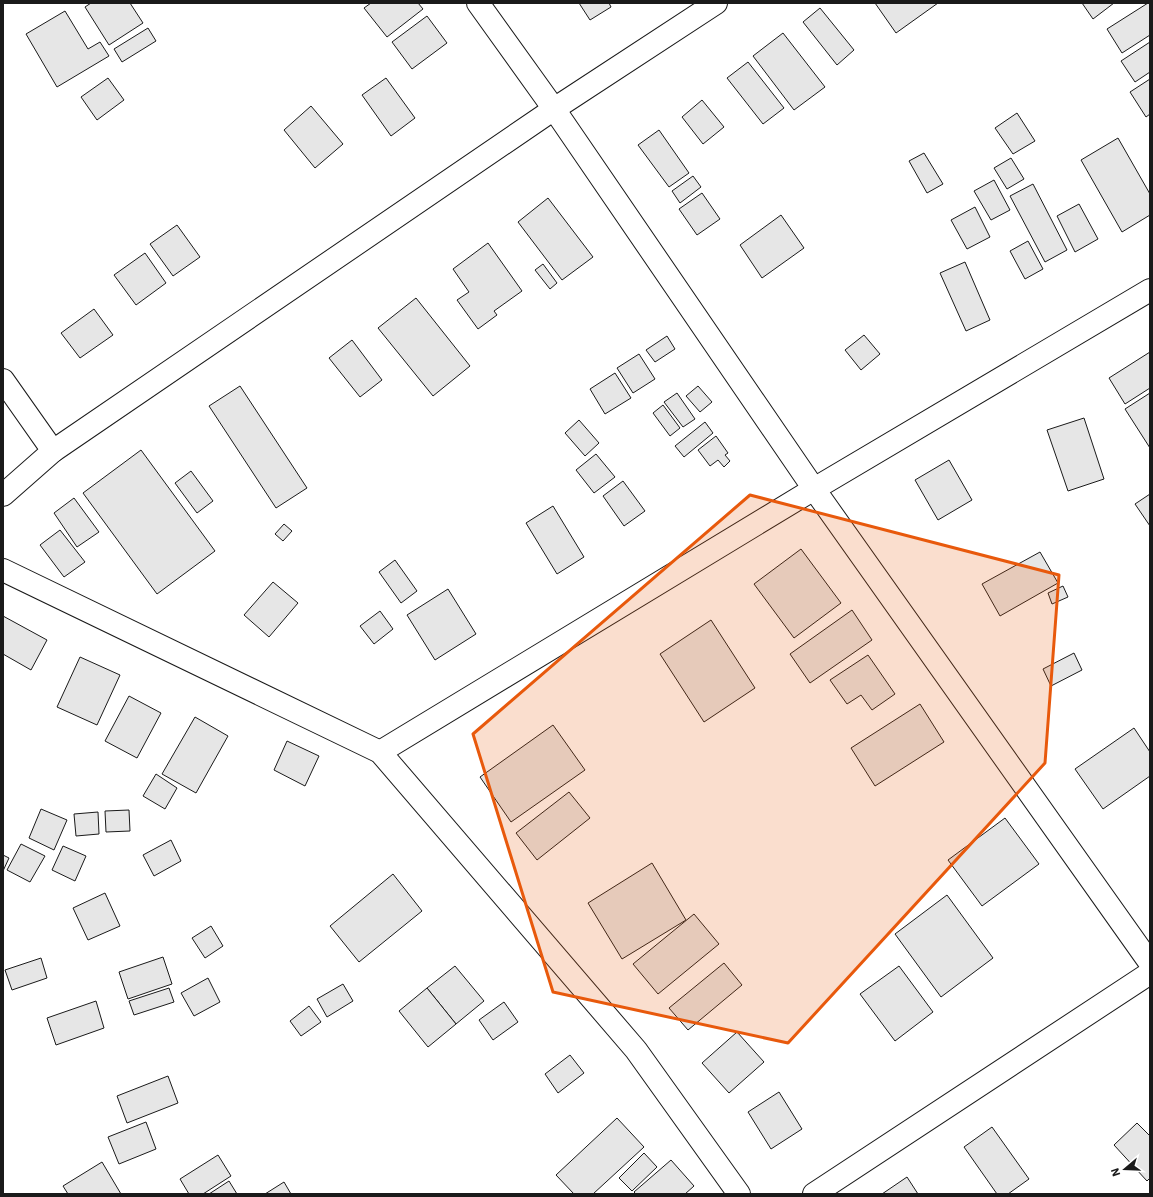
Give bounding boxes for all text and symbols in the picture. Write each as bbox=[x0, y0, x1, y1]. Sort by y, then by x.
north arrow bbox=[1105, 1149, 1145, 1189]
text: N bbox=[1108, 1166, 1123, 1178]

